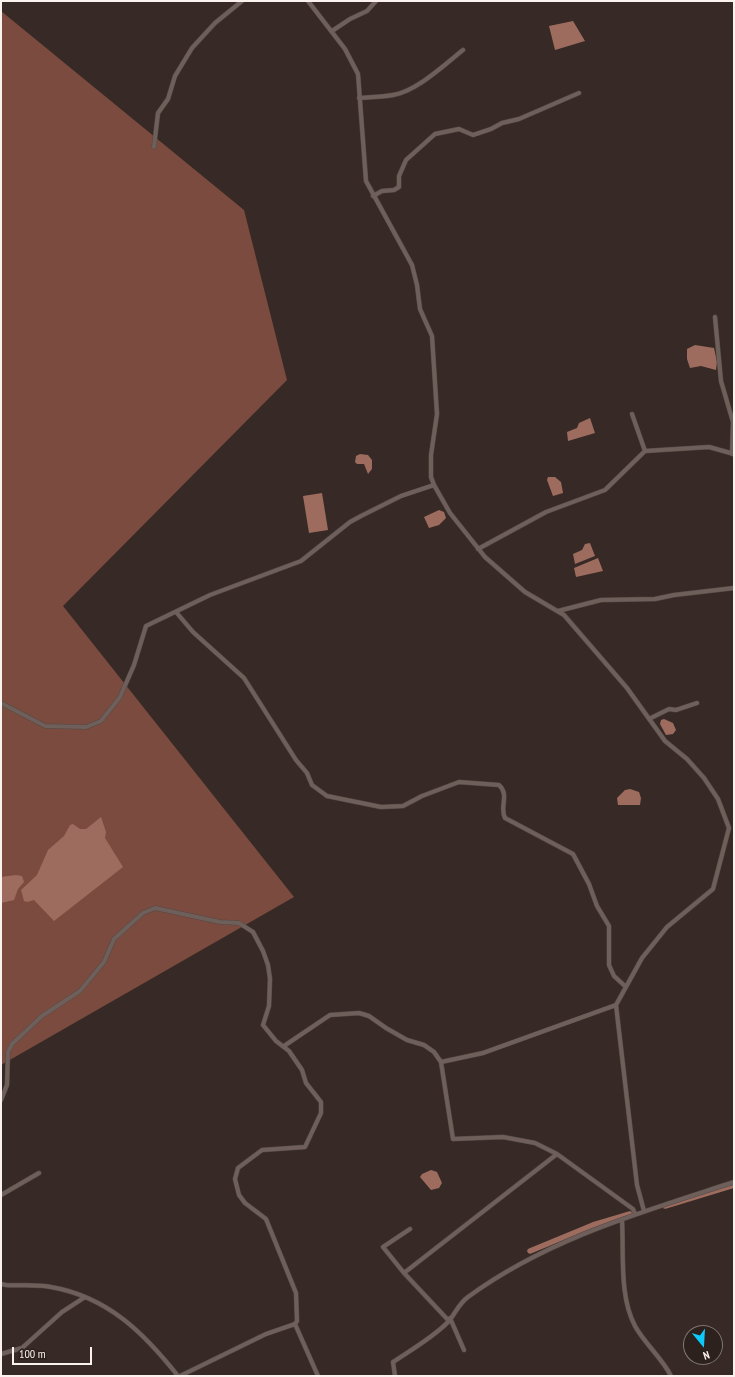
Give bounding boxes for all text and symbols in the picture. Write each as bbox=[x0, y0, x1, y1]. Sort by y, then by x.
north arrow bbox=[683, 1325, 723, 1365]
scale bar bbox=[14, 1339, 94, 1365]
text: 100 m bbox=[19, 1346, 46, 1361]
text: N bbox=[701, 1348, 711, 1363]

